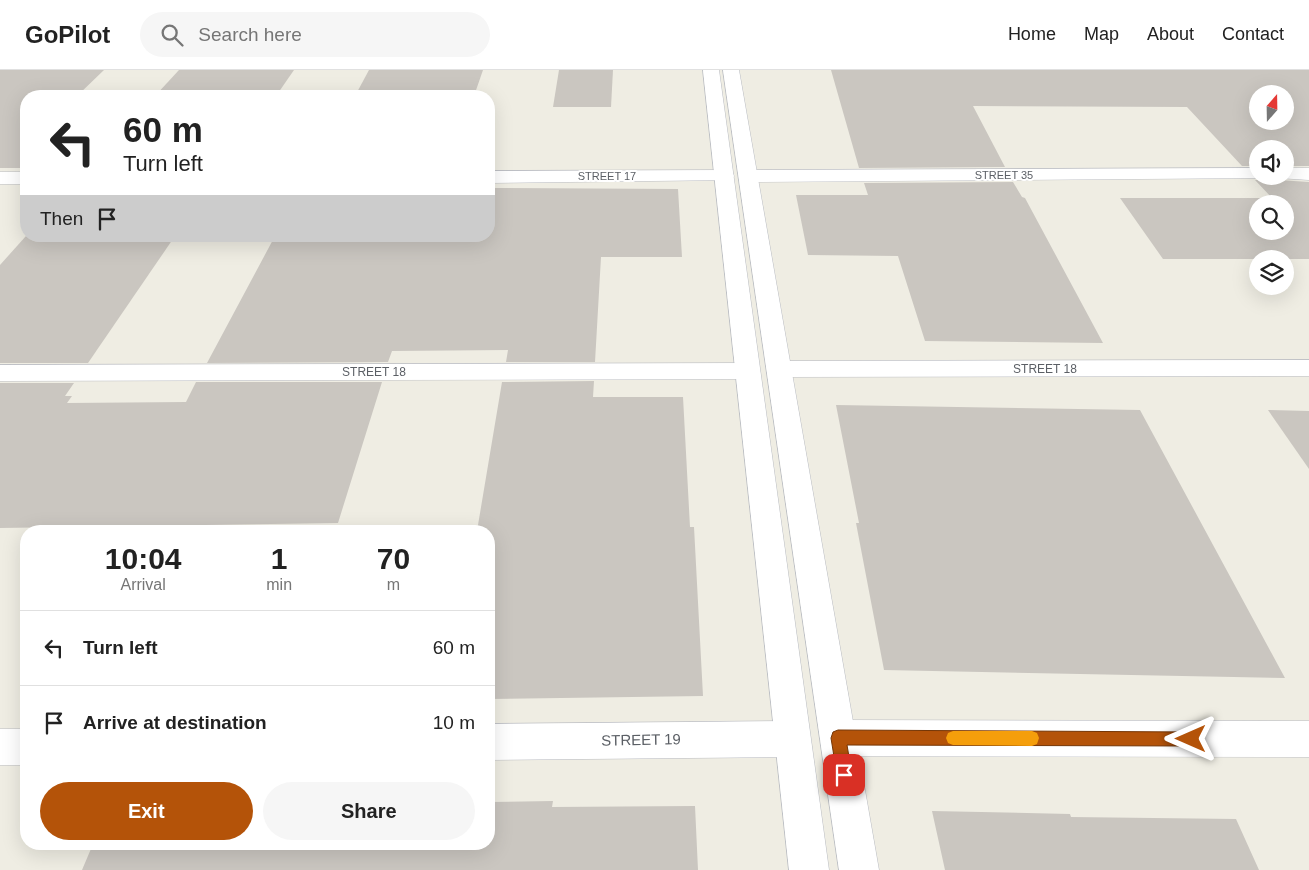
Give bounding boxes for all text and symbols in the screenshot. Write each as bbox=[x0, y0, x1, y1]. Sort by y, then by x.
search box bbox=[140, 12, 490, 57]
text: GoPilot bbox=[25, 21, 110, 48]
icon: search bbox=[158, 21, 186, 49]
text: Search here bbox=[198, 24, 302, 45]
text: Home bbox=[1008, 24, 1056, 44]
text: Map bbox=[1084, 24, 1119, 44]
text: About bbox=[1147, 24, 1194, 44]
text: Contact bbox=[1222, 24, 1284, 44]
north arrow bbox=[1249, 85, 1294, 130]
map controls bbox=[1249, 85, 1294, 295]
icon: left bbox=[40, 110, 105, 175]
text: 60 m bbox=[123, 110, 203, 149]
button: sound bbox=[1249, 140, 1294, 185]
text: Turn left bbox=[123, 151, 203, 176]
street label: STREET 35 bbox=[975, 169, 1033, 181]
street label: STREET 17 bbox=[578, 170, 636, 182]
button: search bbox=[1249, 195, 1294, 240]
icon: arrive bbox=[93, 205, 121, 233]
text: Then bbox=[40, 208, 83, 229]
button: layers bbox=[1249, 250, 1294, 295]
street label: STREET 18 bbox=[1013, 362, 1077, 376]
street label: STREET 18 bbox=[342, 365, 406, 379]
text: 10:04 bbox=[105, 542, 182, 575]
text: 1 bbox=[271, 542, 288, 575]
text: 70 bbox=[377, 542, 410, 575]
text: Arrival bbox=[120, 576, 166, 593]
text: min bbox=[266, 576, 292, 593]
text: m bbox=[387, 576, 400, 593]
icon: left bbox=[40, 634, 68, 662]
text: Turn left bbox=[83, 637, 158, 658]
text: 60 m bbox=[433, 637, 475, 658]
icon: arrive bbox=[40, 709, 68, 737]
text: Arrive at destination bbox=[83, 712, 267, 733]
text: 10 m bbox=[433, 712, 475, 733]
position arrow bbox=[1164, 712, 1216, 764]
street label: STREET 19 bbox=[601, 730, 681, 749]
pin bbox=[823, 754, 865, 796]
icon: arrive bbox=[830, 761, 858, 789]
button: Exit bbox=[40, 782, 253, 840]
button: Share bbox=[263, 782, 475, 840]

